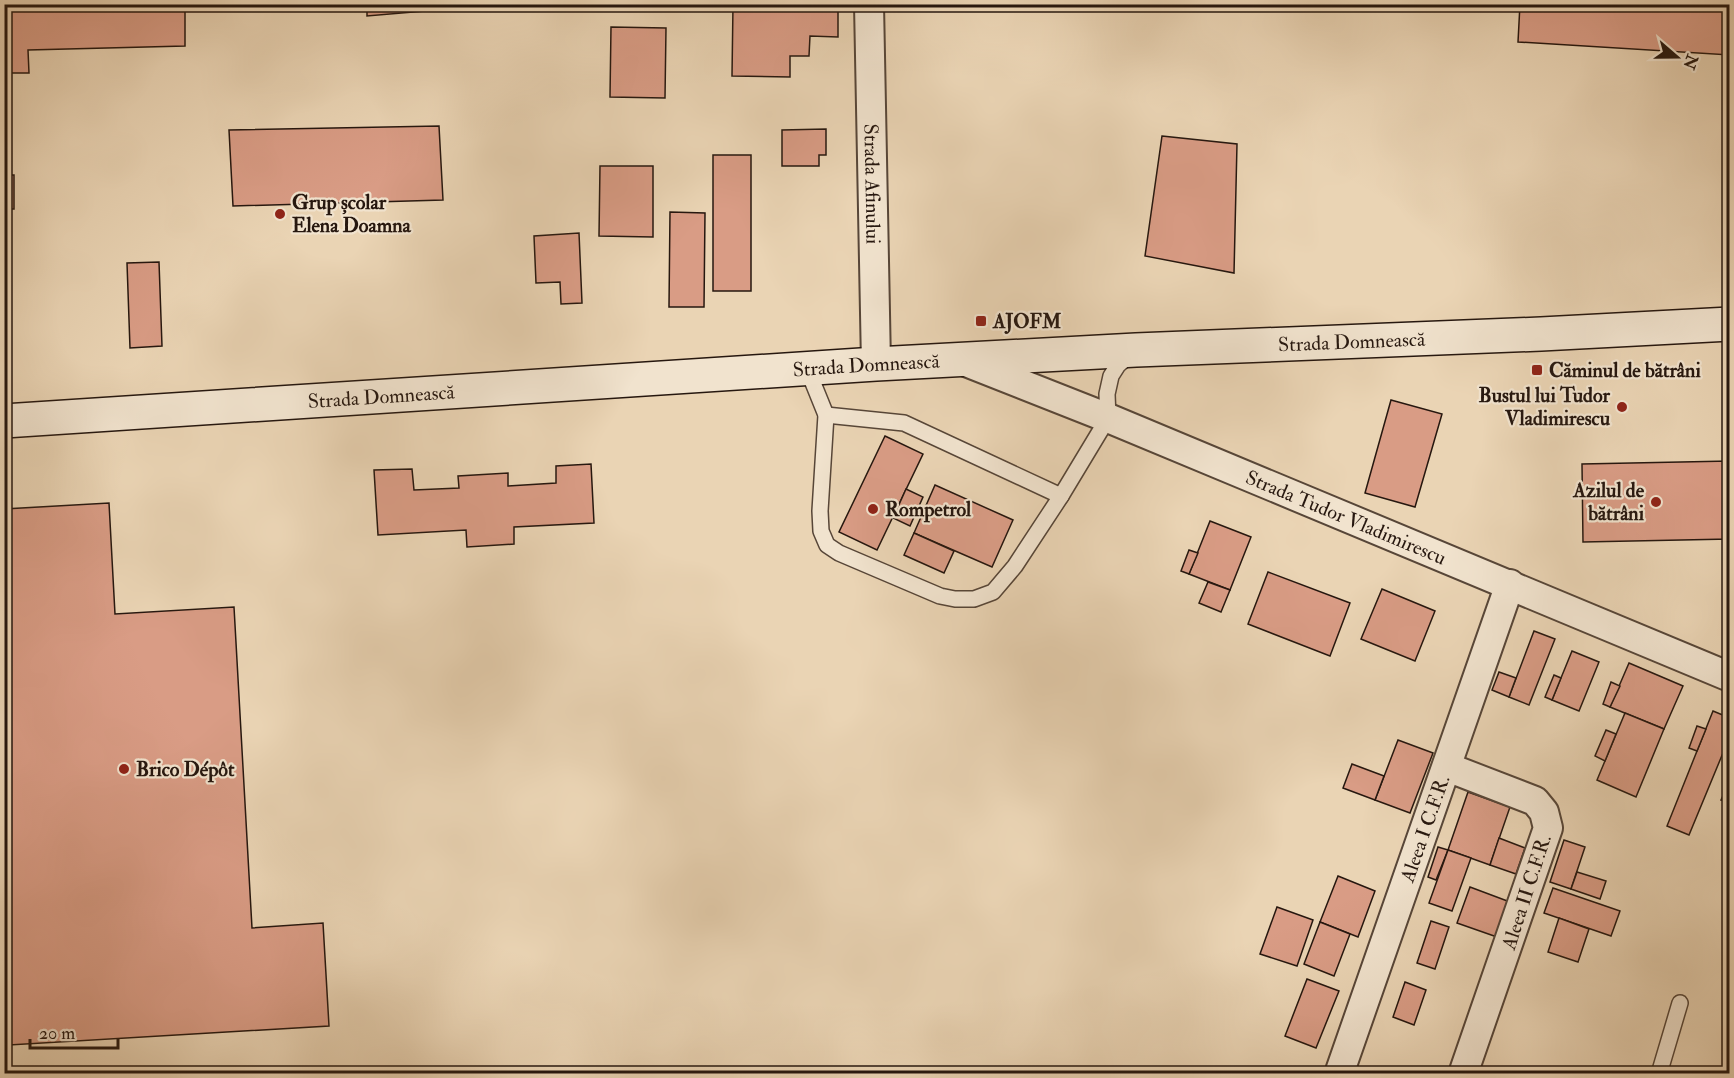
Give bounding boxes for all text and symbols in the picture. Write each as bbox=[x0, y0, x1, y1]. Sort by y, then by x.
north arrow bbox=[1647, 27, 1707, 87]
text: N bbox=[1678, 51, 1702, 73]
street label: Strada Afinului bbox=[858, 123, 886, 245]
place label: Grup școlar Elena Doamna bbox=[292, 190, 412, 238]
marker: Grup școlar Elena Doamna bbox=[273, 207, 287, 221]
place label: AJOFM bbox=[992, 309, 1062, 334]
marker: AJOFM bbox=[974, 314, 988, 328]
street label: Strada Domnească bbox=[1278, 327, 1426, 357]
street label: Strada Domnească bbox=[792, 349, 941, 382]
place label: Căminul de bătrâni bbox=[1549, 358, 1701, 383]
marker: Căminul de bătrâni bbox=[1530, 363, 1544, 377]
street label: Strada Domnească bbox=[307, 380, 456, 414]
place label: Bustul lui Tudor Vladimirescu bbox=[1479, 383, 1611, 431]
marker: Bustul lui Tudor Vladimirescu bbox=[1615, 400, 1629, 414]
street label: Strada Tudor Vladimirescu bbox=[1242, 465, 1450, 570]
place label: Azilul de bătrâni bbox=[1572, 478, 1645, 526]
marker: Azilul de bătrâni bbox=[1649, 495, 1663, 509]
place label: Rompetrol bbox=[885, 497, 972, 523]
marker: Rompetrol bbox=[866, 502, 880, 516]
place label: Brico Dépôt bbox=[136, 757, 235, 783]
marker: Brico Dépôt bbox=[117, 762, 131, 776]
street label: Aleea I C.F.R. bbox=[1395, 772, 1455, 886]
street label: Aleea II C.F.R. bbox=[1496, 831, 1557, 954]
scale bar bbox=[30, 1012, 118, 1050]
text: 20 m bbox=[39, 1022, 75, 1045]

